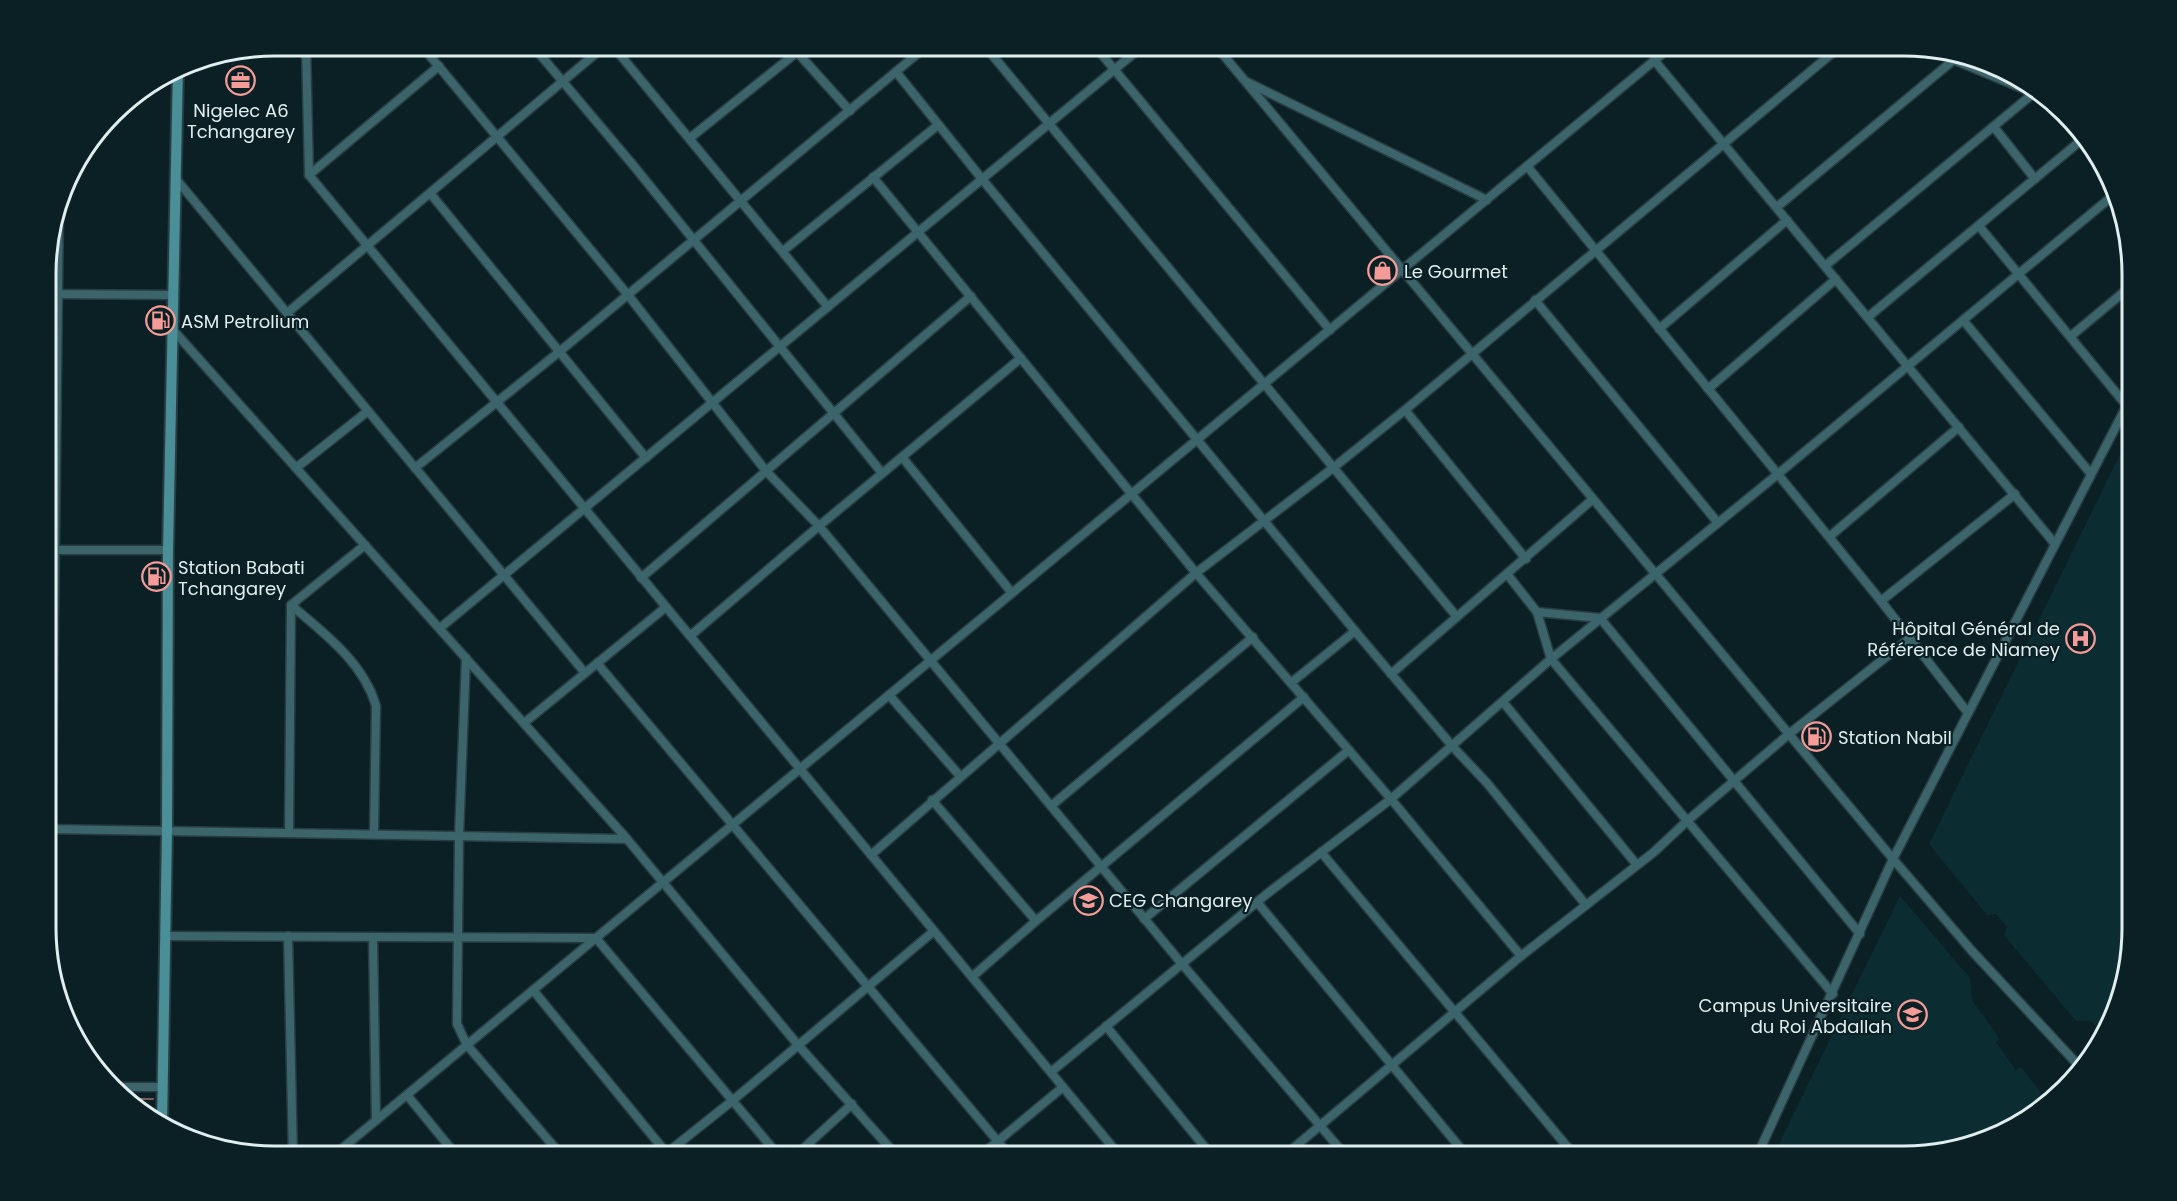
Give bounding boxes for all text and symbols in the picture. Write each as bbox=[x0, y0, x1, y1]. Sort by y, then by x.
office icon: Nigelec A6 Tchangarey bbox=[225, 65, 257, 97]
place label: Nigelec A6 Tchangarey bbox=[187, 98, 295, 144]
shop icon: Le Gourmet bbox=[1367, 255, 1399, 287]
place label: Le Gourmet bbox=[1404, 259, 1508, 284]
fuel station icon: ASM Petrolium bbox=[144, 305, 176, 337]
place label: ASM Petrolium bbox=[181, 309, 309, 334]
place label: Station Babati Tchangarey bbox=[178, 555, 305, 601]
fuel station icon: Station Babati Tchangarey bbox=[141, 561, 173, 593]
place label: Hôpital Général de Référence de Niamey bbox=[1867, 616, 2060, 662]
hospital icon: Hôpital Général de Référence de Niamey bbox=[2065, 622, 2097, 654]
fuel station icon: Station Nabil bbox=[1801, 721, 1833, 753]
place label: Station Nabil bbox=[1838, 725, 1952, 750]
school or university icon: CEG Changarey bbox=[1072, 884, 1104, 916]
place label: CEG Changarey bbox=[1109, 888, 1252, 913]
place label: Campus Universitaire du Roi Abdallah bbox=[1699, 993, 1892, 1039]
school or university icon: Campus Universitaire du Roi Abdallah bbox=[1897, 999, 1929, 1031]

